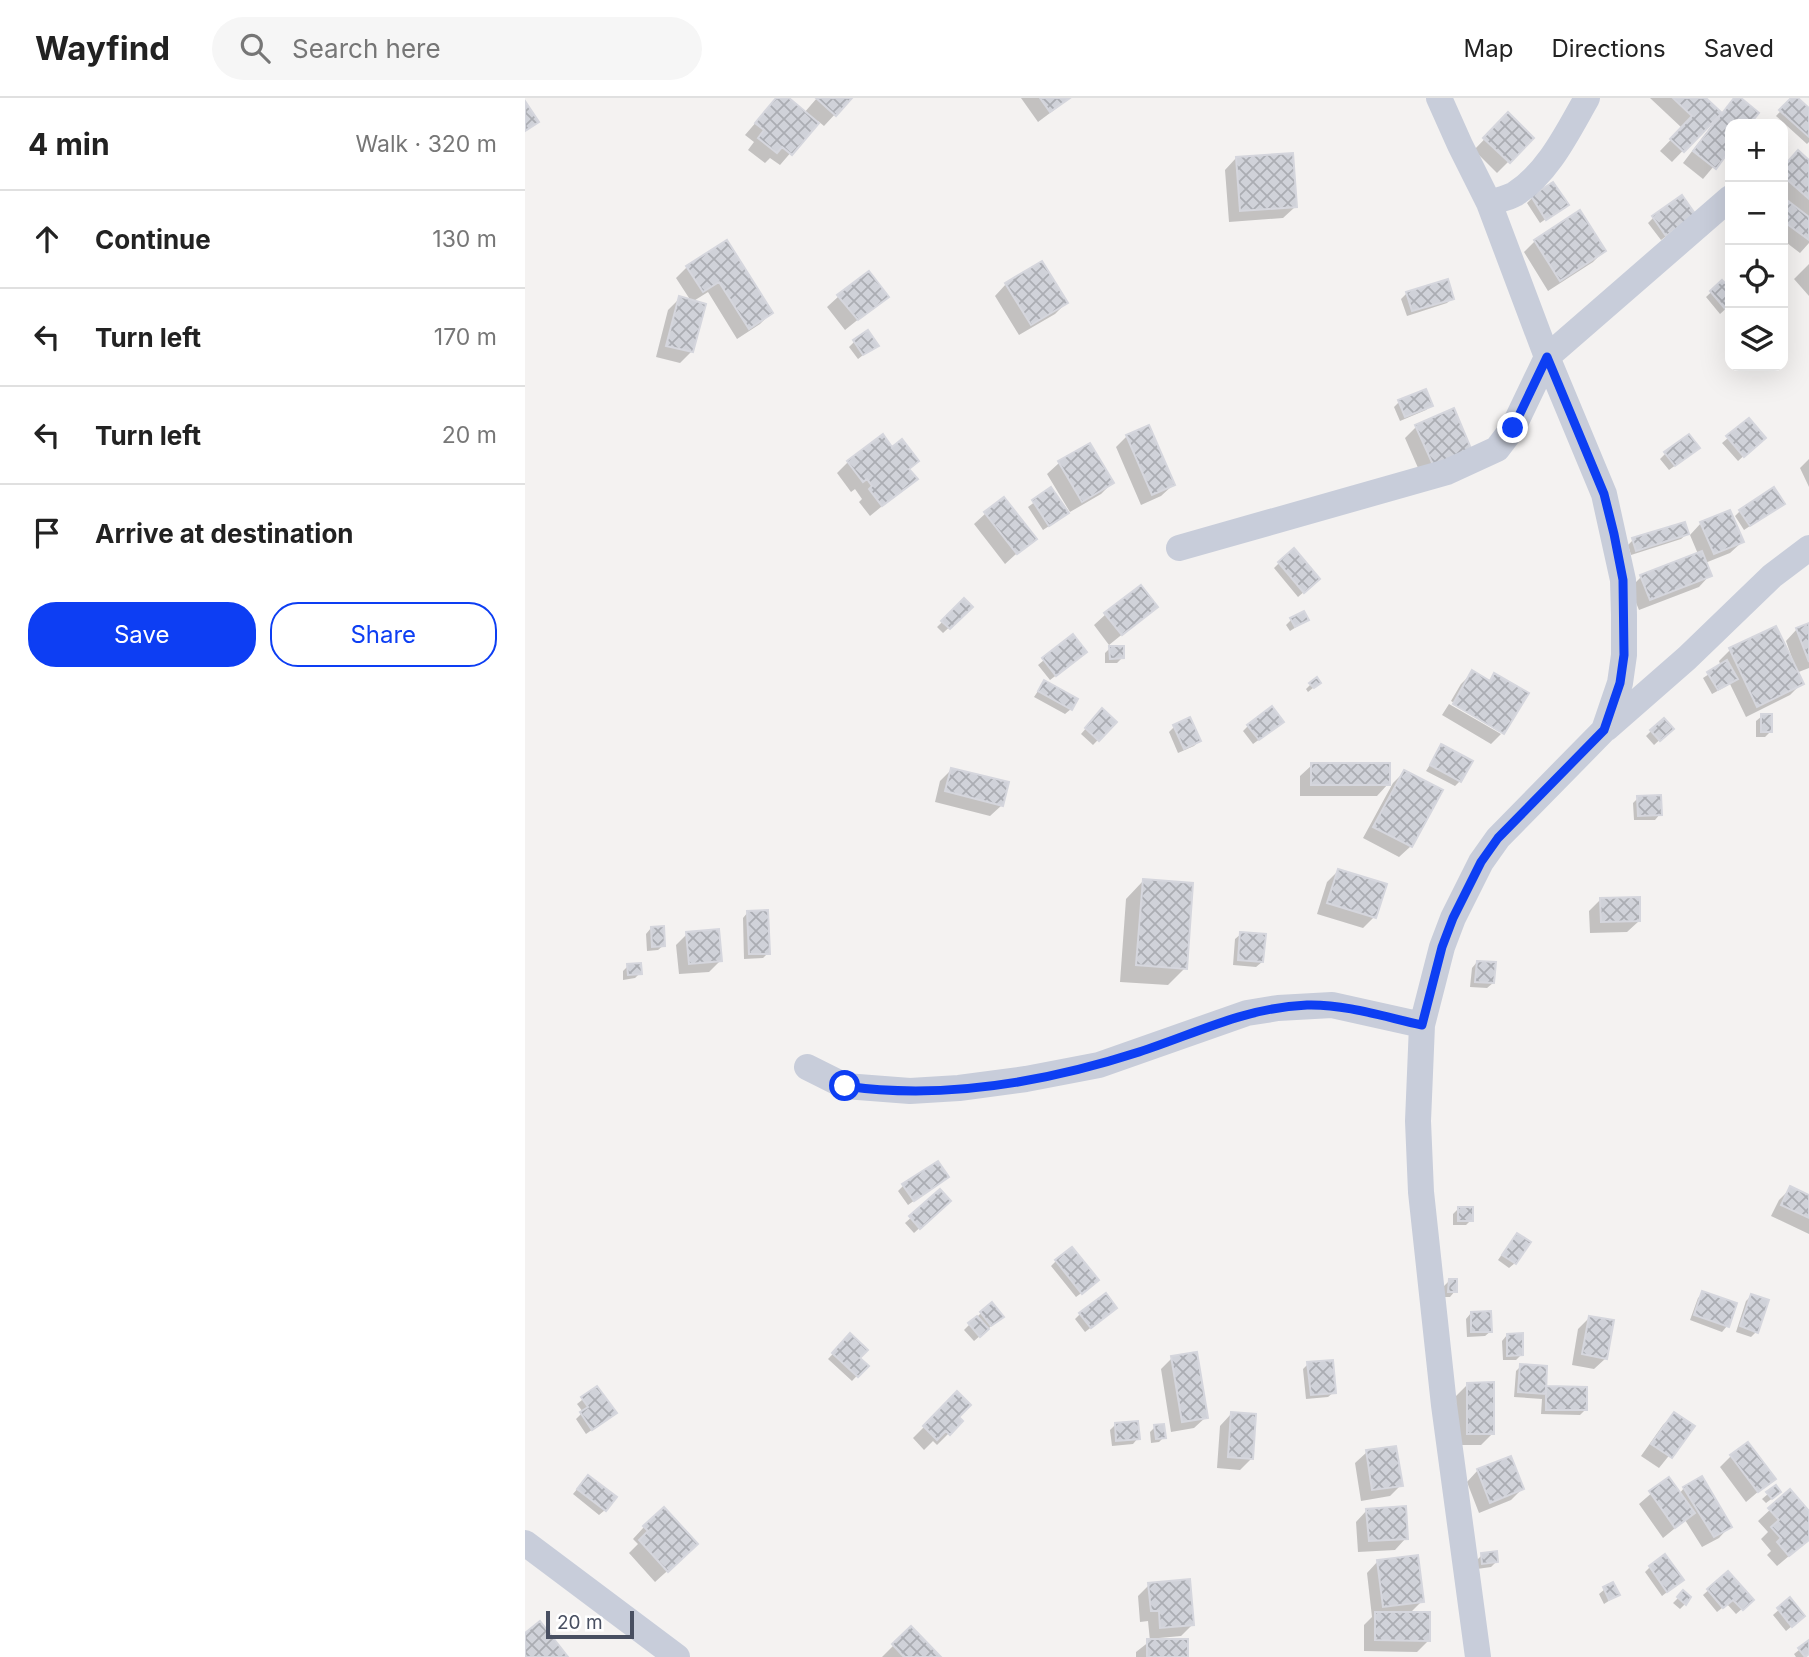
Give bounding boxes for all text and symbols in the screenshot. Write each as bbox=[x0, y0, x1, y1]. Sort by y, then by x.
search box bbox=[212, 17, 702, 80]
text: Wayfind bbox=[35, 28, 170, 68]
icon: search bbox=[236, 29, 274, 67]
text: Search here bbox=[292, 33, 441, 64]
text: Map bbox=[1464, 34, 1513, 63]
text: Directions bbox=[1551, 34, 1666, 63]
text: Saved bbox=[1704, 34, 1774, 63]
map controls bbox=[1725, 119, 1788, 371]
button: + bbox=[1725, 119, 1788, 182]
text: 4 min bbox=[28, 126, 110, 162]
text: Walk · 320 m bbox=[355, 130, 497, 158]
button: − bbox=[1725, 182, 1788, 245]
icon: ahead bbox=[28, 220, 66, 258]
text: Continue bbox=[95, 224, 211, 255]
text: 130 m bbox=[432, 225, 497, 253]
button: locate bbox=[1725, 245, 1788, 308]
button: layers bbox=[1725, 308, 1788, 371]
icon: left bbox=[28, 318, 66, 356]
text: Turn left bbox=[95, 322, 201, 353]
text: 170 m bbox=[434, 323, 497, 351]
route end bbox=[1497, 412, 1528, 443]
icon: left bbox=[28, 416, 66, 454]
text: Turn left bbox=[95, 420, 201, 451]
text: 20 m bbox=[442, 421, 497, 449]
icon: arrive bbox=[28, 514, 66, 552]
text: Arrive at destination bbox=[95, 518, 354, 549]
button: Save bbox=[28, 602, 256, 667]
button: Share bbox=[270, 602, 497, 667]
route start bbox=[829, 1070, 860, 1101]
scale bar bbox=[546, 1608, 633, 1640]
text: 20 m bbox=[557, 1611, 603, 1634]

